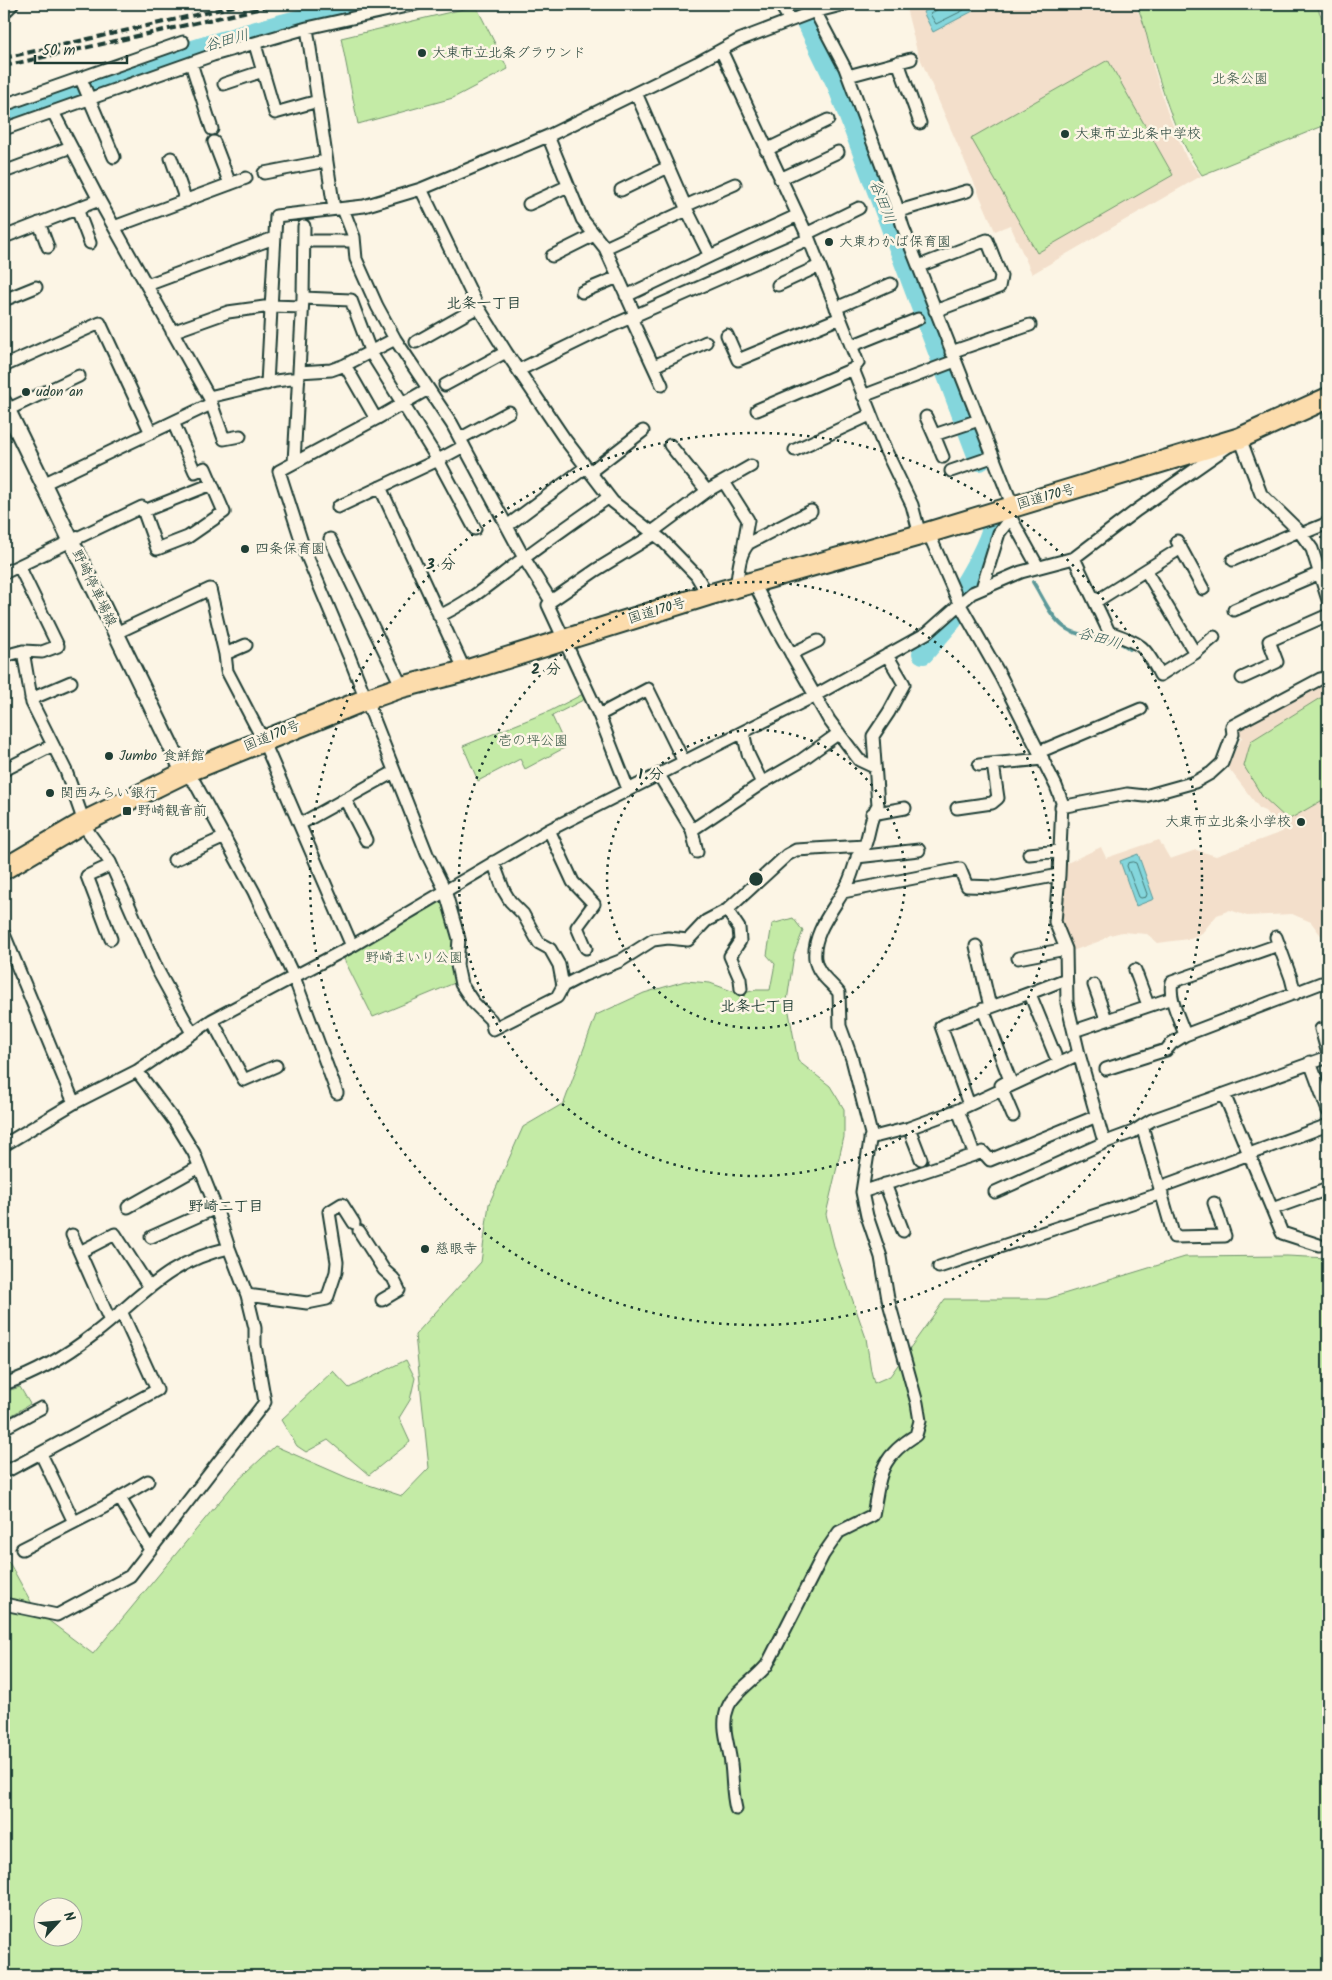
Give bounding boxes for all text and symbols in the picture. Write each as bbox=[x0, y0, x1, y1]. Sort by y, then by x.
water label: 谷田川 bbox=[202, 24, 252, 58]
scale bar bbox=[35, 32, 128, 64]
text: 50 m bbox=[42, 39, 76, 63]
place label: 大東市立北条グラウンド bbox=[432, 42, 586, 64]
marker: 大東市立北条グラウンド bbox=[416, 47, 428, 59]
park label: 北条公園 bbox=[1212, 68, 1268, 90]
place label: 大東市立北条中学校 bbox=[1075, 123, 1201, 145]
marker: 大東市立北条中学校 bbox=[1059, 128, 1071, 140]
water label: 谷田川 bbox=[863, 177, 901, 227]
place label: 大東わかば保育園 bbox=[839, 231, 951, 253]
marker: 大東わかば保育園 bbox=[823, 236, 835, 248]
district label: 北条一丁目 bbox=[446, 292, 522, 316]
place label: udon an bbox=[36, 381, 83, 403]
marker: udon an bbox=[20, 386, 32, 398]
street label: 国道170号 bbox=[1014, 478, 1078, 516]
place label: 四条保育園 bbox=[255, 538, 325, 560]
marker: 四条保育園 bbox=[239, 543, 251, 555]
street label: 野崎停車場線 bbox=[66, 545, 122, 631]
text: 3 分 bbox=[426, 553, 455, 577]
street label: 国道170号 bbox=[625, 592, 689, 630]
water label: 谷田川 bbox=[1075, 621, 1125, 657]
text: 2 分 bbox=[531, 658, 561, 682]
street label: 国道170号 bbox=[240, 715, 304, 757]
park label: 壱の坪公園 bbox=[498, 730, 568, 752]
place label: Jumbo 食鮮館 bbox=[119, 745, 205, 767]
marker: Jumbo 食鮮館 bbox=[103, 750, 115, 762]
text: 1 分 bbox=[638, 763, 664, 787]
place label: 関西みらい銀行 bbox=[60, 782, 158, 804]
marker: 関西みらい銀行 bbox=[44, 787, 56, 799]
place label: 野崎観音前 bbox=[137, 800, 207, 822]
marker: 野崎観音前 bbox=[121, 805, 133, 817]
place label: 大東市立北条小学校 bbox=[1165, 811, 1291, 833]
marker: 大東市立北条小学校 bbox=[1295, 816, 1307, 828]
centre of rings bbox=[747, 870, 765, 888]
park label: 野崎まいり公園 bbox=[365, 947, 463, 969]
district label: 北条七丁目 bbox=[720, 995, 796, 1019]
district label: 野崎二丁目 bbox=[188, 1195, 264, 1219]
place label: 慈眼寺 bbox=[435, 1238, 477, 1260]
marker: 慈眼寺 bbox=[419, 1243, 431, 1255]
north arrow bbox=[32, 1898, 82, 1948]
text: N bbox=[57, 1908, 81, 1926]

